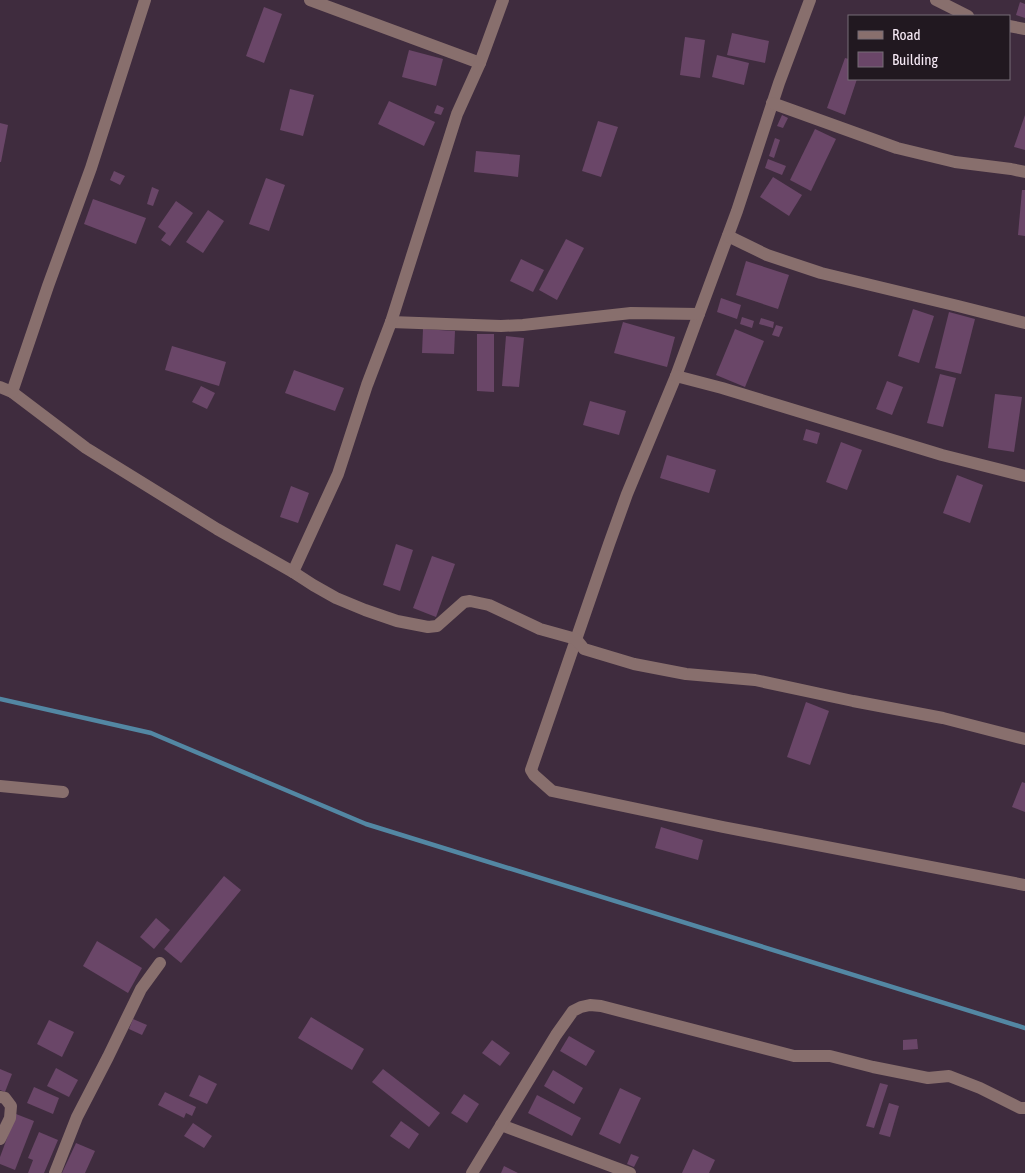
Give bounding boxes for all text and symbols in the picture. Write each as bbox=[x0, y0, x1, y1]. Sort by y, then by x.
legend bbox=[848, 15, 1010, 80]
text: Road bbox=[892, 26, 921, 43]
text: Building bbox=[892, 51, 938, 68]

